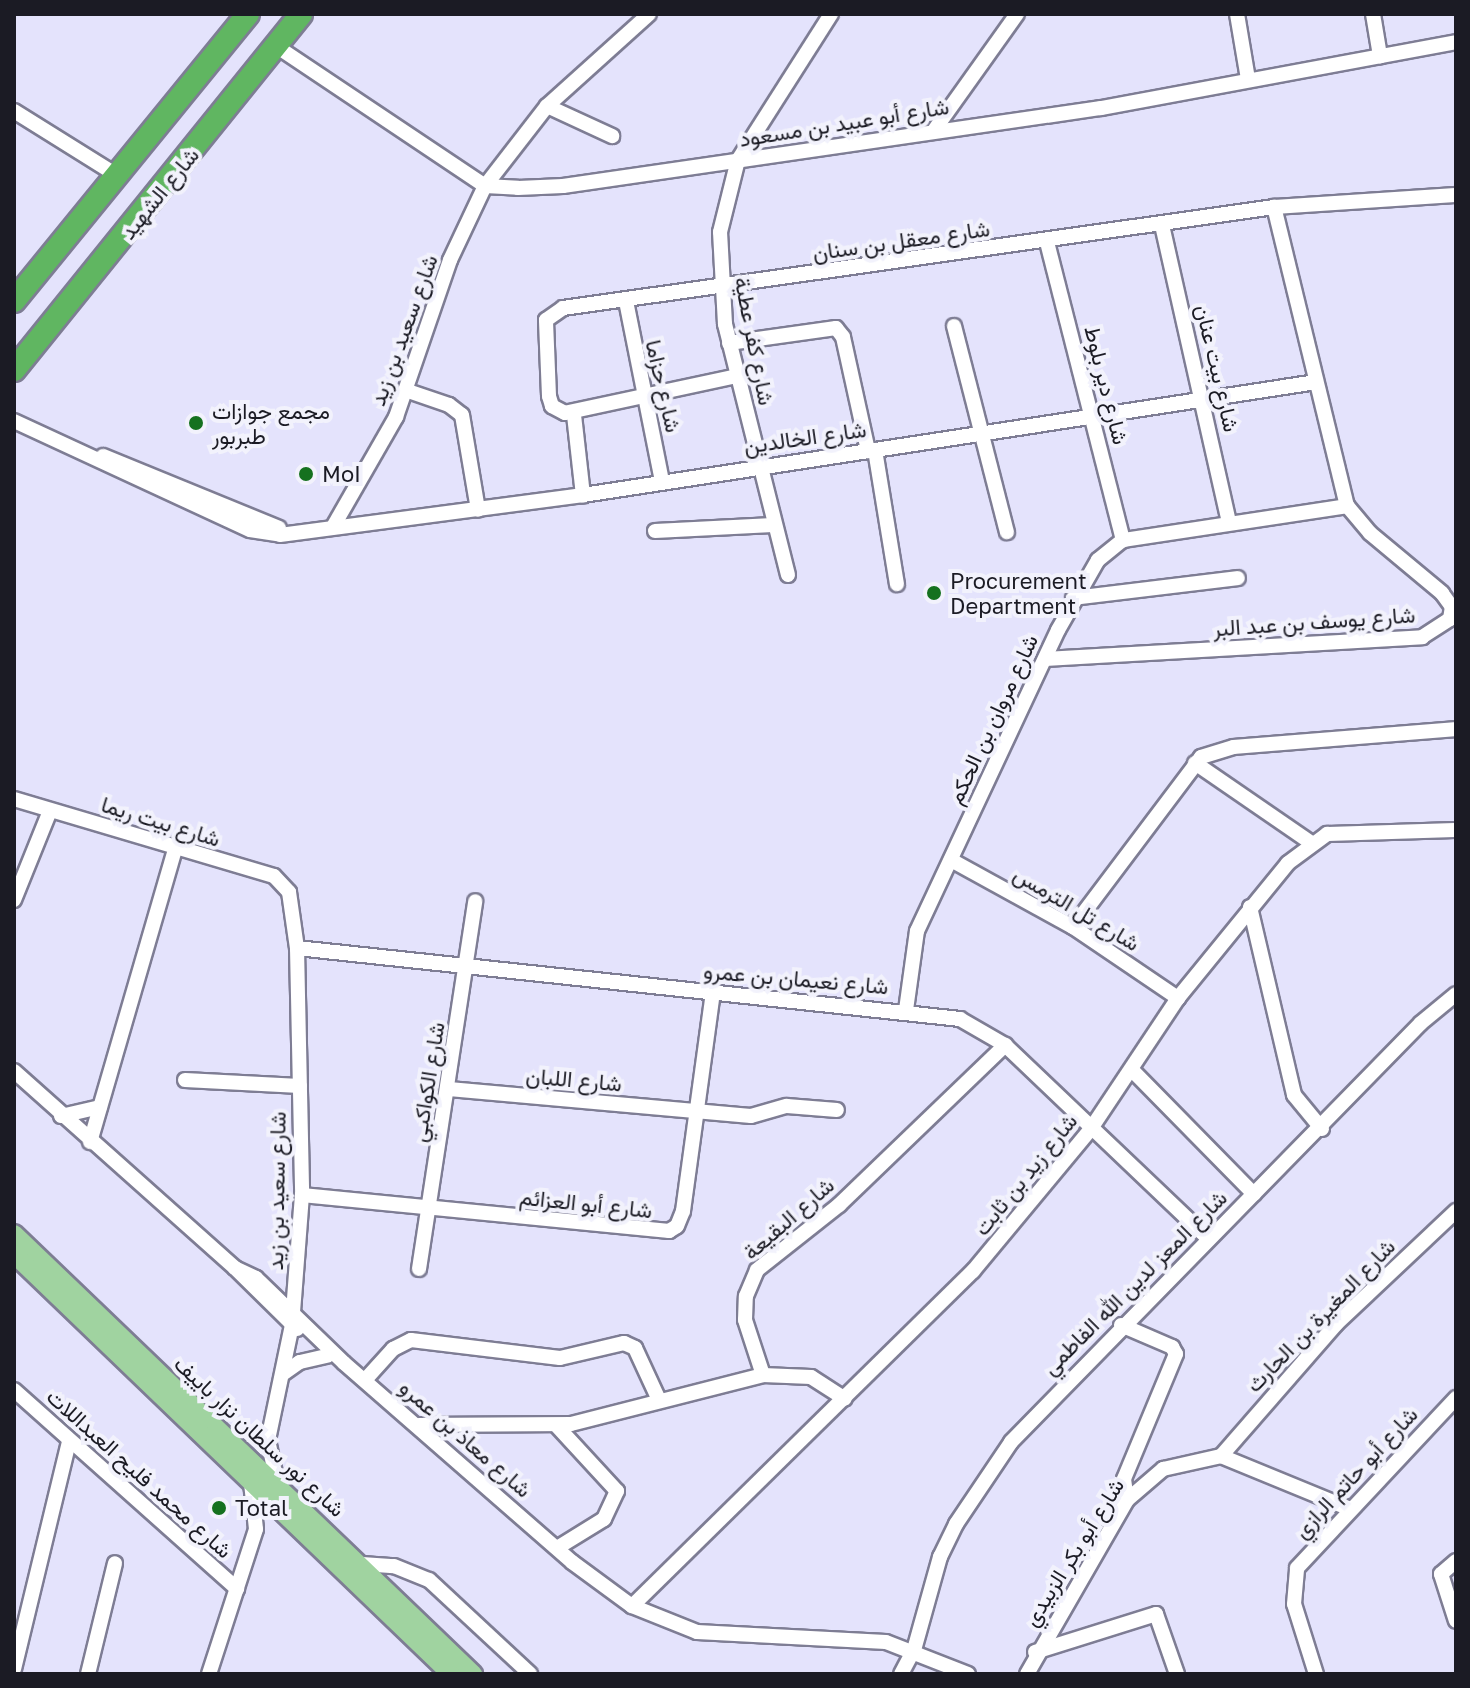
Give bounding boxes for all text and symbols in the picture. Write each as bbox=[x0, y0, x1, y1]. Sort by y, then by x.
street label: شارع أبو عبيد بن مسعود bbox=[737, 92, 951, 152]
street label: شارع الشهيد bbox=[114, 142, 204, 244]
street label: شارع معقل بن سنان bbox=[811, 215, 991, 265]
street label: شارع سعيد بن زيد bbox=[363, 251, 443, 409]
street label: شارع كفر عطية bbox=[730, 275, 780, 407]
street label: شارع بيت عنان bbox=[1191, 302, 1245, 434]
street label: شارع دير بلوط bbox=[1080, 323, 1134, 447]
street label: شارع حزاما bbox=[641, 337, 687, 435]
place label: مجمع جوازات طبربور bbox=[212, 397, 330, 448]
marker: مجمع جوازات طبربور bbox=[187, 414, 205, 432]
street label: شارع الخالدين bbox=[742, 415, 868, 459]
place label: MoI bbox=[322, 461, 361, 487]
marker: MoI bbox=[297, 465, 315, 483]
place label: Procurement Department bbox=[950, 567, 1087, 618]
marker: Procurement Department bbox=[925, 584, 943, 602]
street label: شارع يوسف بن عبد البر bbox=[1212, 601, 1416, 641]
street label: شارع مروان بن الحكم bbox=[941, 630, 1043, 808]
street label: شارع بيت ريما bbox=[98, 790, 224, 852]
street label: شارع تل الترمس bbox=[1009, 860, 1145, 956]
street label: شارع نعيمان بن عمرو bbox=[703, 957, 889, 999]
street label: شارع الكواكبي bbox=[404, 1020, 450, 1144]
street label: شارع اللبان bbox=[525, 1062, 623, 1096]
street label: شارع زيد بن ثابت bbox=[968, 1108, 1082, 1240]
street label: شارع سعيد بن زيد bbox=[261, 1111, 291, 1271]
street label: شارع البقيعة bbox=[737, 1171, 839, 1265]
street label: شارع أبو العزائم bbox=[518, 1183, 654, 1223]
street label: شارع المعز لدين الله الفاطمي bbox=[1036, 1184, 1232, 1380]
street label: شارع المغيرة بن الحارث bbox=[1240, 1233, 1400, 1397]
street label: شارع نور سلطان نزار باييف bbox=[169, 1350, 351, 1522]
street label: شارع معاذ بن عمرو bbox=[395, 1374, 537, 1502]
street label: شارع محمد فليح العبداللات bbox=[42, 1383, 238, 1563]
street label: شارع أبو حاتم الرازي bbox=[1287, 1401, 1423, 1543]
street label: شارع أبو بكر الزبيدي bbox=[1017, 1473, 1129, 1631]
place label: Total bbox=[235, 1495, 288, 1521]
marker: Total bbox=[210, 1499, 228, 1517]

